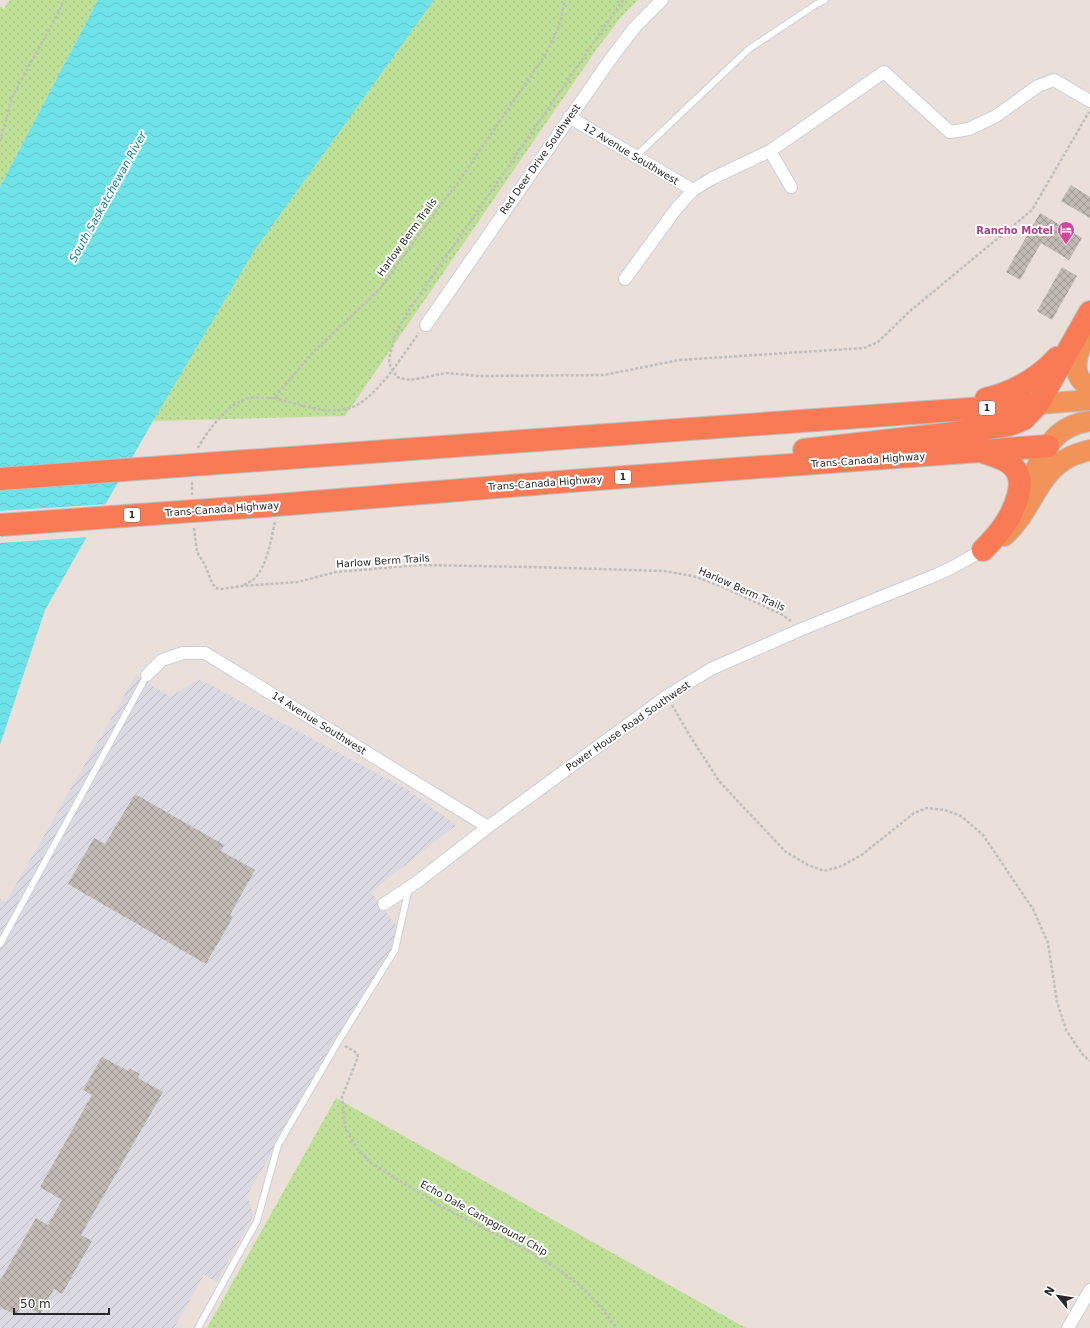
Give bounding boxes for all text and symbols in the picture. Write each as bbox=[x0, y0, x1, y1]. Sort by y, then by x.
street label: Red Deer Drive Southwest bbox=[498, 102, 582, 216]
street label: 12 Avenue Southwest bbox=[582, 121, 681, 187]
water label: South Saskatchewan River bbox=[67, 128, 150, 264]
street label: Harlow Berm Trails bbox=[375, 196, 439, 278]
hotel icon: Rancho Motel bbox=[1056, 220, 1076, 245]
place label: Rancho Motel bbox=[976, 225, 1053, 236]
road number: 1 bbox=[979, 401, 995, 415]
street label: Trans-Canada Highway bbox=[810, 451, 926, 470]
road number: 1 bbox=[615, 470, 631, 484]
street label: Trans-Canada Highway bbox=[487, 474, 603, 493]
street label: Trans-Canada Highway bbox=[164, 500, 280, 519]
road number: 1 bbox=[124, 508, 140, 522]
street label: Harlow Berm Trails bbox=[336, 552, 430, 570]
street label: Harlow Berm Trails bbox=[697, 565, 787, 613]
street label: Power House Road Southwest bbox=[564, 679, 692, 773]
street label: 14 Avenue Southwest bbox=[270, 690, 368, 757]
street label: Echo Dale Campground Chip bbox=[419, 1178, 549, 1258]
north arrow bbox=[1038, 1276, 1078, 1316]
text: N bbox=[1042, 1284, 1058, 1298]
scale bar bbox=[14, 1290, 109, 1316]
text: 50 m bbox=[20, 1297, 51, 1311]

